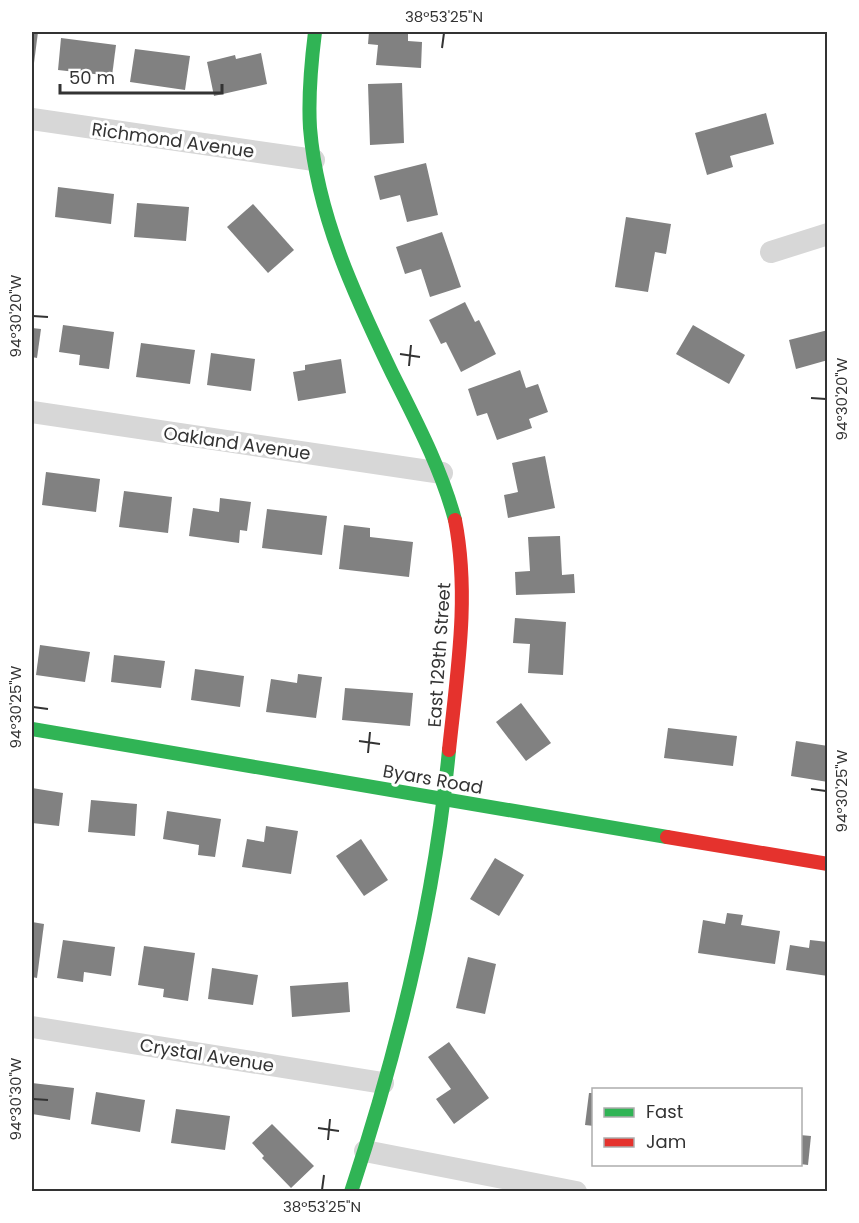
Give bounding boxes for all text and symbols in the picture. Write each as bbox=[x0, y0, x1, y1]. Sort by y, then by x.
text: 38°53'25"N bbox=[405, 6, 483, 27]
scale bar bbox=[60, 57, 222, 95]
text: 50 m bbox=[69, 65, 115, 90]
street label: Richmond Avenue bbox=[90, 116, 256, 164]
text: 94°30'20"W bbox=[5, 274, 26, 357]
text: 94°30'20"W bbox=[831, 357, 852, 440]
street label: Oakland Avenue bbox=[162, 420, 312, 466]
street label: East 129th Street bbox=[421, 582, 457, 728]
text: 94°30'25"W bbox=[5, 665, 26, 748]
text: 94°30'25"W bbox=[831, 749, 852, 832]
street label: Byars Road bbox=[381, 758, 485, 800]
street label: Crystal Avenue bbox=[138, 1032, 276, 1078]
text: 94°30'30"W bbox=[5, 1057, 26, 1140]
legend bbox=[592, 1088, 802, 1166]
text: Fast bbox=[646, 1099, 683, 1124]
text: Jam bbox=[646, 1129, 686, 1154]
text: 38°53'25"N bbox=[283, 1196, 361, 1217]

